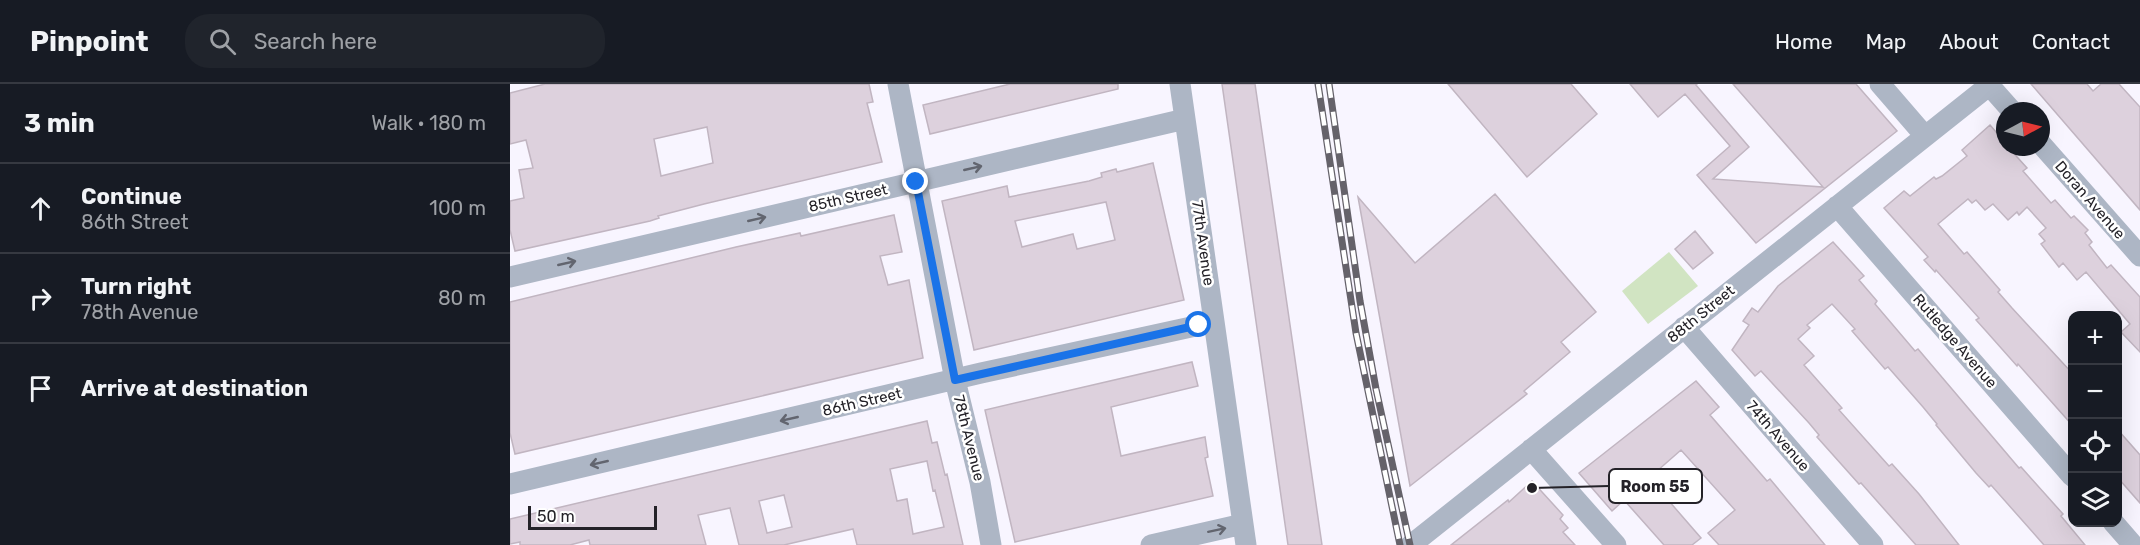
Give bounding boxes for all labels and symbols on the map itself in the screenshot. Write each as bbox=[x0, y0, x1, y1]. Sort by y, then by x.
north arrow bbox=[1996, 102, 2050, 156]
street label: Doran Avenue bbox=[2051, 157, 2129, 243]
one-way arrow bbox=[963, 162, 982, 174]
route end bbox=[902, 168, 928, 194]
street label: 85th Street bbox=[807, 180, 889, 216]
street label: 77th Avenue bbox=[1188, 199, 1218, 287]
one-way arrow bbox=[747, 213, 766, 224]
one-way arrow bbox=[557, 257, 576, 269]
street label: 88th Street bbox=[1664, 281, 1738, 347]
street label: Rutledge Avenue bbox=[1909, 290, 2001, 392]
route start bbox=[1185, 311, 1211, 337]
street label: 86th Street bbox=[821, 384, 903, 420]
street label: 78th Avenue bbox=[950, 393, 988, 483]
street label: 74th Avenue bbox=[1743, 397, 1813, 475]
one-way arrow bbox=[779, 414, 799, 425]
one-way arrow bbox=[590, 458, 609, 470]
callout: Room 55 bbox=[1609, 469, 1702, 503]
text: Room 55 bbox=[1620, 477, 1690, 496]
scale bar bbox=[528, 503, 657, 530]
one-way arrow bbox=[1207, 524, 1227, 535]

